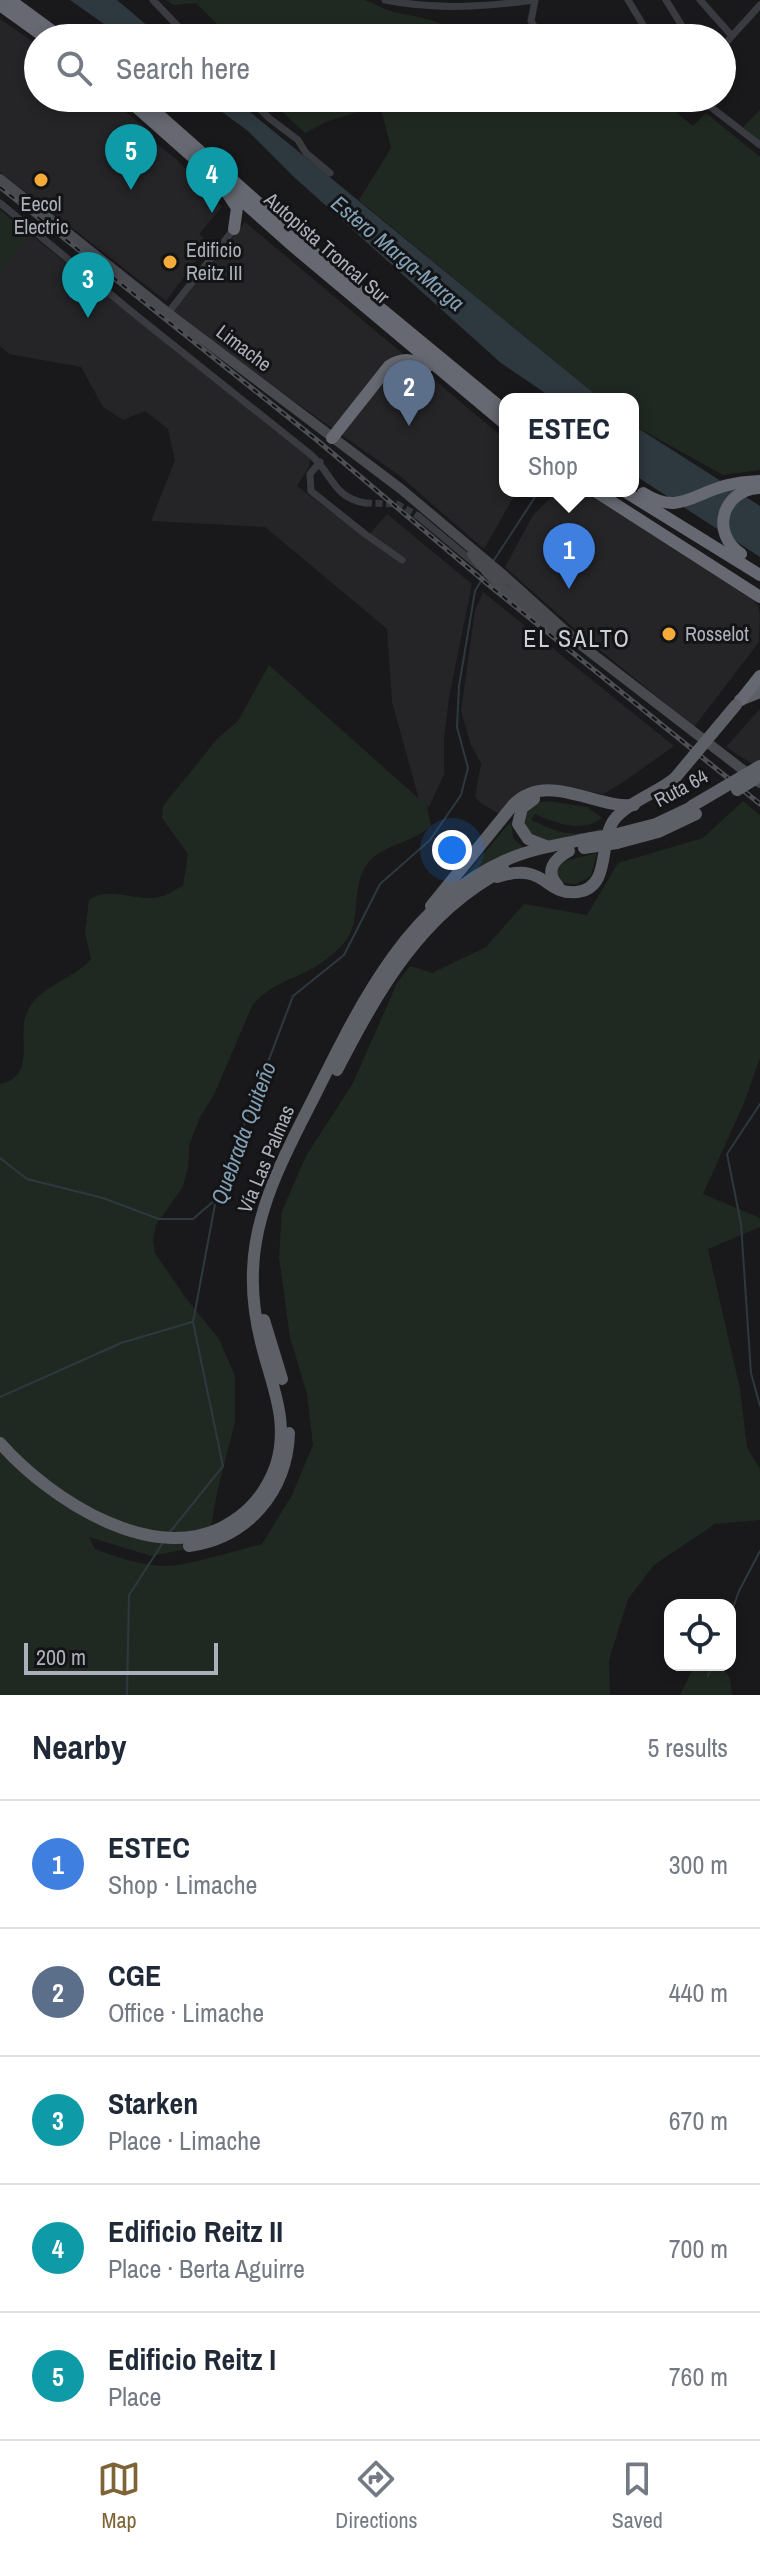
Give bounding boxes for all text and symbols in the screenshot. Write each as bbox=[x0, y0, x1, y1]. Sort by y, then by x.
search box bbox=[24, 24, 736, 112]
icon: search bbox=[52, 46, 96, 90]
text: Search here bbox=[116, 48, 250, 88]
pin: 5 bbox=[105, 124, 157, 190]
pin: 4 bbox=[186, 147, 238, 213]
marker: Eecol Electric bbox=[32, 171, 50, 189]
street label: Autopista Troncal Sur bbox=[258, 185, 396, 310]
water label: Estero Marga-Marga bbox=[325, 188, 471, 318]
place label: Eecol Electric bbox=[14, 190, 68, 240]
place label: Edificio Reitz III bbox=[186, 236, 243, 286]
pin: 3 bbox=[62, 252, 114, 318]
marker: Edificio Reitz III bbox=[161, 253, 179, 271]
street label: Limache bbox=[211, 318, 278, 377]
pin: 2 bbox=[383, 360, 435, 426]
popup bbox=[499, 393, 639, 497]
text: ESTEC bbox=[528, 408, 610, 448]
text: Shop bbox=[528, 448, 578, 483]
pin: 1 bbox=[543, 523, 595, 589]
place label: Rosselot bbox=[685, 620, 749, 647]
district label: EL SALTO bbox=[523, 622, 631, 654]
marker: Rosselot bbox=[660, 625, 678, 643]
street label: Ruta 64 bbox=[649, 762, 712, 813]
your location bbox=[432, 830, 472, 870]
water label: Quebrada Quiteño bbox=[203, 1058, 283, 1208]
street label: Vía Las Palmas bbox=[231, 1101, 300, 1217]
map controls bbox=[664, 1599, 736, 1671]
button: locate bbox=[664, 1599, 736, 1671]
scale bar bbox=[24, 1639, 218, 1675]
text: 200 m bbox=[36, 1642, 86, 1672]
text: Nearby bbox=[32, 1724, 127, 1770]
text: 5 results bbox=[647, 1730, 728, 1765]
text: ESTEC bbox=[108, 1827, 190, 1867]
text: 1 bbox=[52, 1847, 64, 1882]
text: 300 m bbox=[669, 1847, 728, 1882]
text: Shop · Limache bbox=[108, 1867, 257, 1902]
text: CGE bbox=[108, 1955, 161, 1995]
text: 2 bbox=[52, 1975, 64, 2010]
text: 440 m bbox=[669, 1975, 728, 2010]
text: Office · Limache bbox=[108, 1995, 264, 2030]
text: Starken bbox=[108, 2083, 198, 2123]
text: 3 bbox=[52, 2103, 64, 2138]
text: 670 m bbox=[669, 2103, 728, 2138]
text: Place · Limache bbox=[108, 2123, 261, 2158]
text: Edificio Reitz II bbox=[108, 2211, 283, 2251]
text: 4 bbox=[52, 2231, 64, 2266]
text: 700 m bbox=[669, 2231, 728, 2266]
text: Place · Berta Aguirre bbox=[108, 2251, 305, 2286]
text: Edificio Reitz I bbox=[108, 2339, 276, 2379]
text: 5 bbox=[52, 2359, 64, 2394]
text: 760 m bbox=[669, 2359, 728, 2394]
text: Place bbox=[108, 2379, 161, 2414]
tab: Map bbox=[97, 2457, 141, 2535]
tab: Directions bbox=[335, 2457, 418, 2535]
tab: Saved bbox=[612, 2457, 663, 2535]

